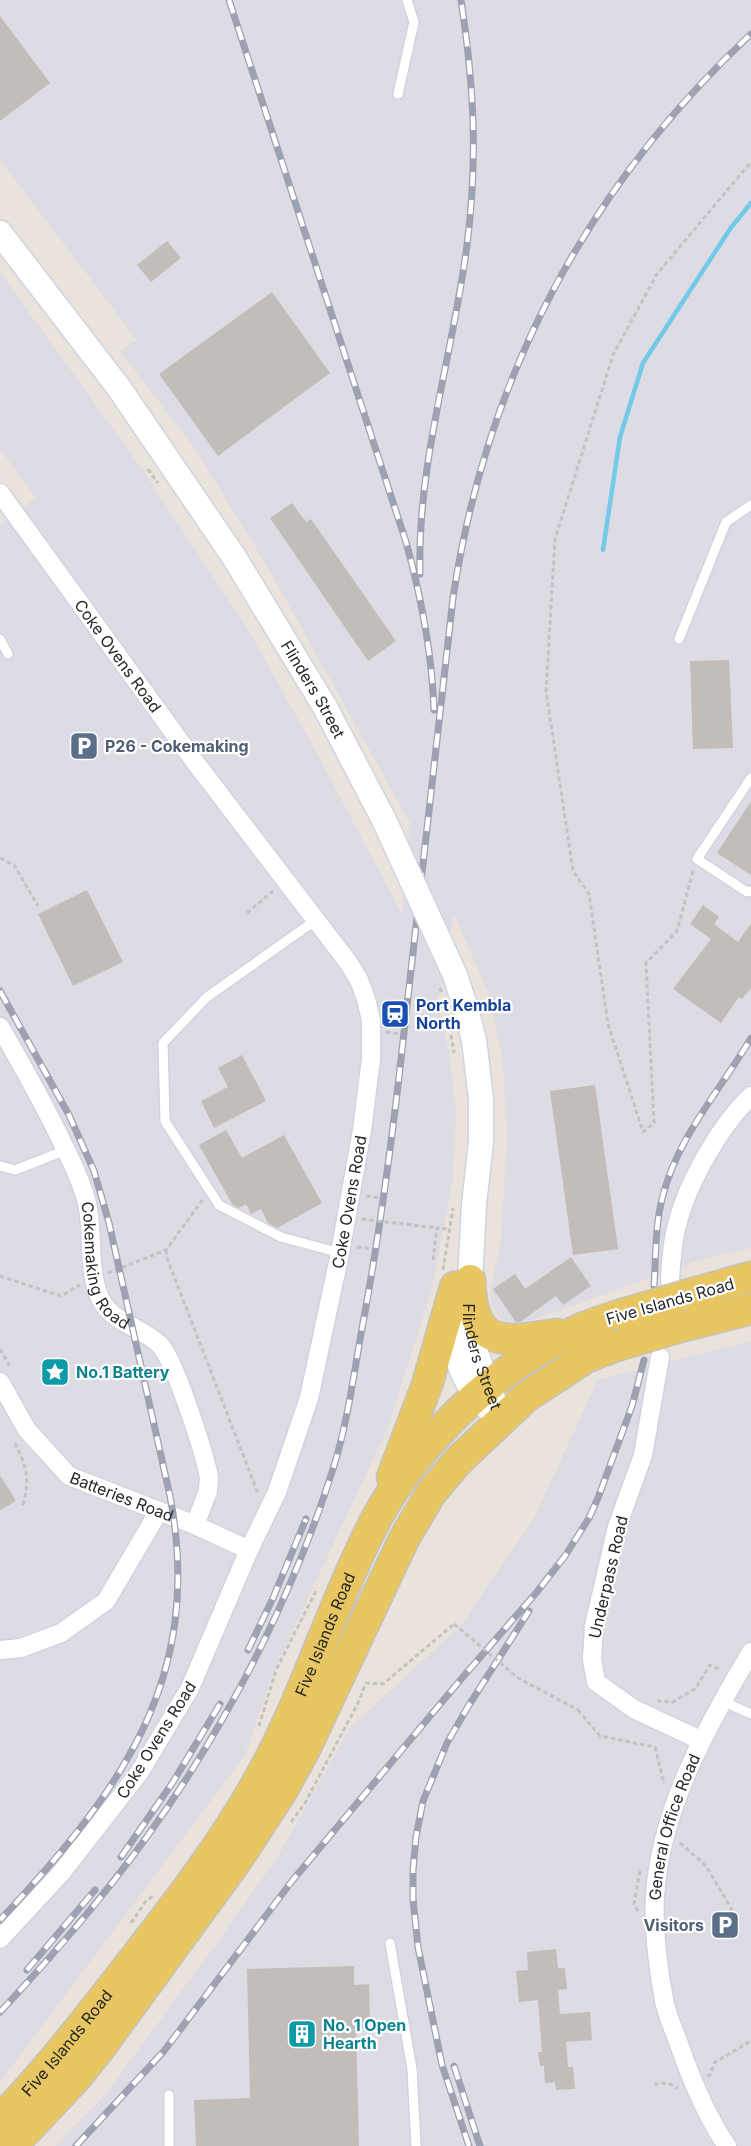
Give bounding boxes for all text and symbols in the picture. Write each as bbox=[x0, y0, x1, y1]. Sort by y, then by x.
street label: Coke Ovens Road bbox=[70, 595, 166, 716]
street label: Flinders Street bbox=[277, 637, 349, 741]
parking icon: P26 - Cokemaking bbox=[68, 730, 100, 762]
place label: P26 - Cokemaking bbox=[105, 736, 249, 756]
place label: Port Kembla North bbox=[416, 995, 511, 1033]
station icon: Port Kembla North bbox=[379, 998, 411, 1030]
street label: Coke Ovens Road bbox=[327, 1134, 371, 1270]
street label: Cokemaking Road bbox=[77, 1200, 133, 1333]
street label: Five Islands Road bbox=[604, 1273, 736, 1329]
street label: Flinders Street bbox=[459, 1303, 506, 1412]
place icon: No.1 Battery bbox=[39, 1356, 71, 1388]
place label: No.1 Battery bbox=[76, 1362, 170, 1382]
street label: Batteries Road bbox=[67, 1467, 177, 1526]
street label: Underpass Road bbox=[584, 1514, 632, 1640]
street label: Five Islands Road bbox=[290, 1569, 359, 1699]
street label: Coke Ovens Road bbox=[112, 1678, 200, 1802]
street label: General Office Road bbox=[645, 1750, 704, 1901]
parking icon: Visitors bbox=[709, 1909, 741, 1941]
place label: Visitors bbox=[643, 1915, 704, 1935]
street label: Five Islands Road bbox=[17, 1986, 116, 2100]
place label: No. 1 Open Hearth bbox=[323, 2015, 406, 2053]
building icon: No. 1 Open Hearth bbox=[286, 2018, 318, 2050]

